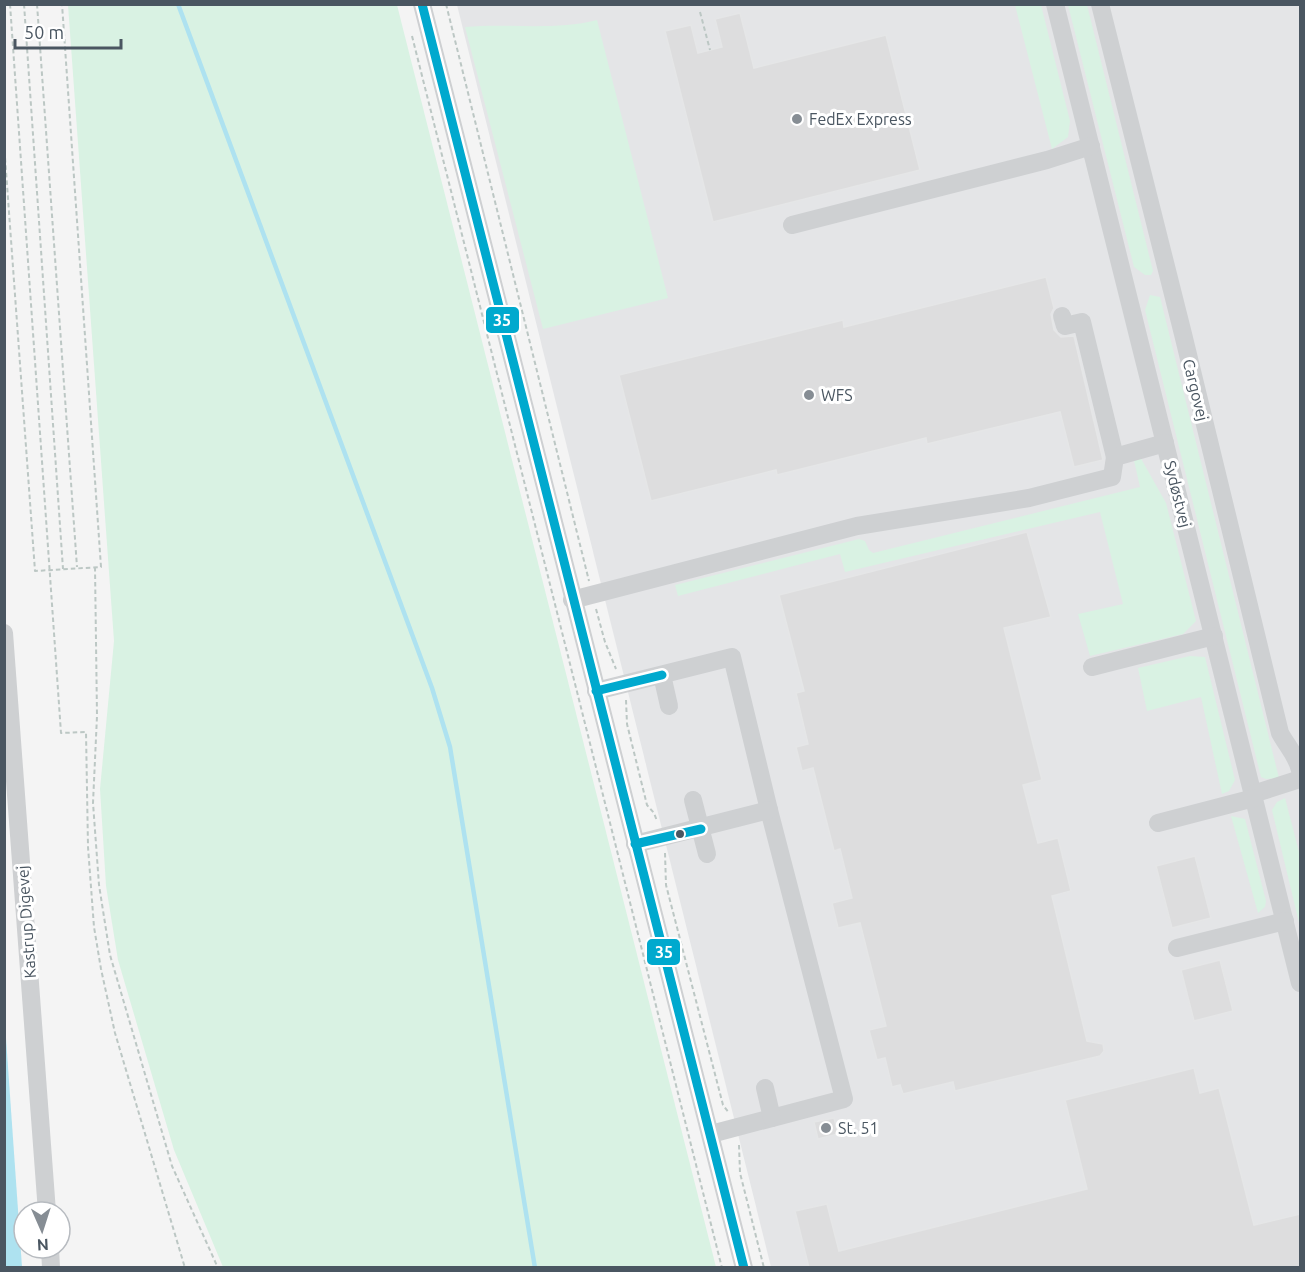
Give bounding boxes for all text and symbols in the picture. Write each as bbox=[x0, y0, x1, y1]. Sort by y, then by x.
scale bar bbox=[15, 12, 122, 50]
text: 50 m bbox=[24, 22, 64, 42]
place label: FedEx Express bbox=[809, 110, 912, 128]
marker: FedEx Express bbox=[790, 112, 804, 126]
line badge: 35 bbox=[485, 306, 520, 334]
text: 35 bbox=[493, 311, 511, 329]
street label: Cargovej bbox=[1180, 357, 1212, 423]
place label: WFS bbox=[821, 386, 853, 404]
marker: WFS bbox=[802, 388, 816, 402]
street label: Sydøstvej bbox=[1161, 459, 1195, 529]
unlabelled marker bbox=[674, 828, 686, 840]
street label: Kastrup Digevej bbox=[13, 865, 39, 979]
line badge: 35 bbox=[646, 938, 681, 966]
text: 35 bbox=[655, 943, 673, 961]
place label: St. 51 bbox=[838, 1119, 879, 1137]
marker: St. 51 bbox=[819, 1121, 833, 1135]
north arrow bbox=[12, 1200, 72, 1260]
text: N bbox=[36, 1236, 49, 1254]

